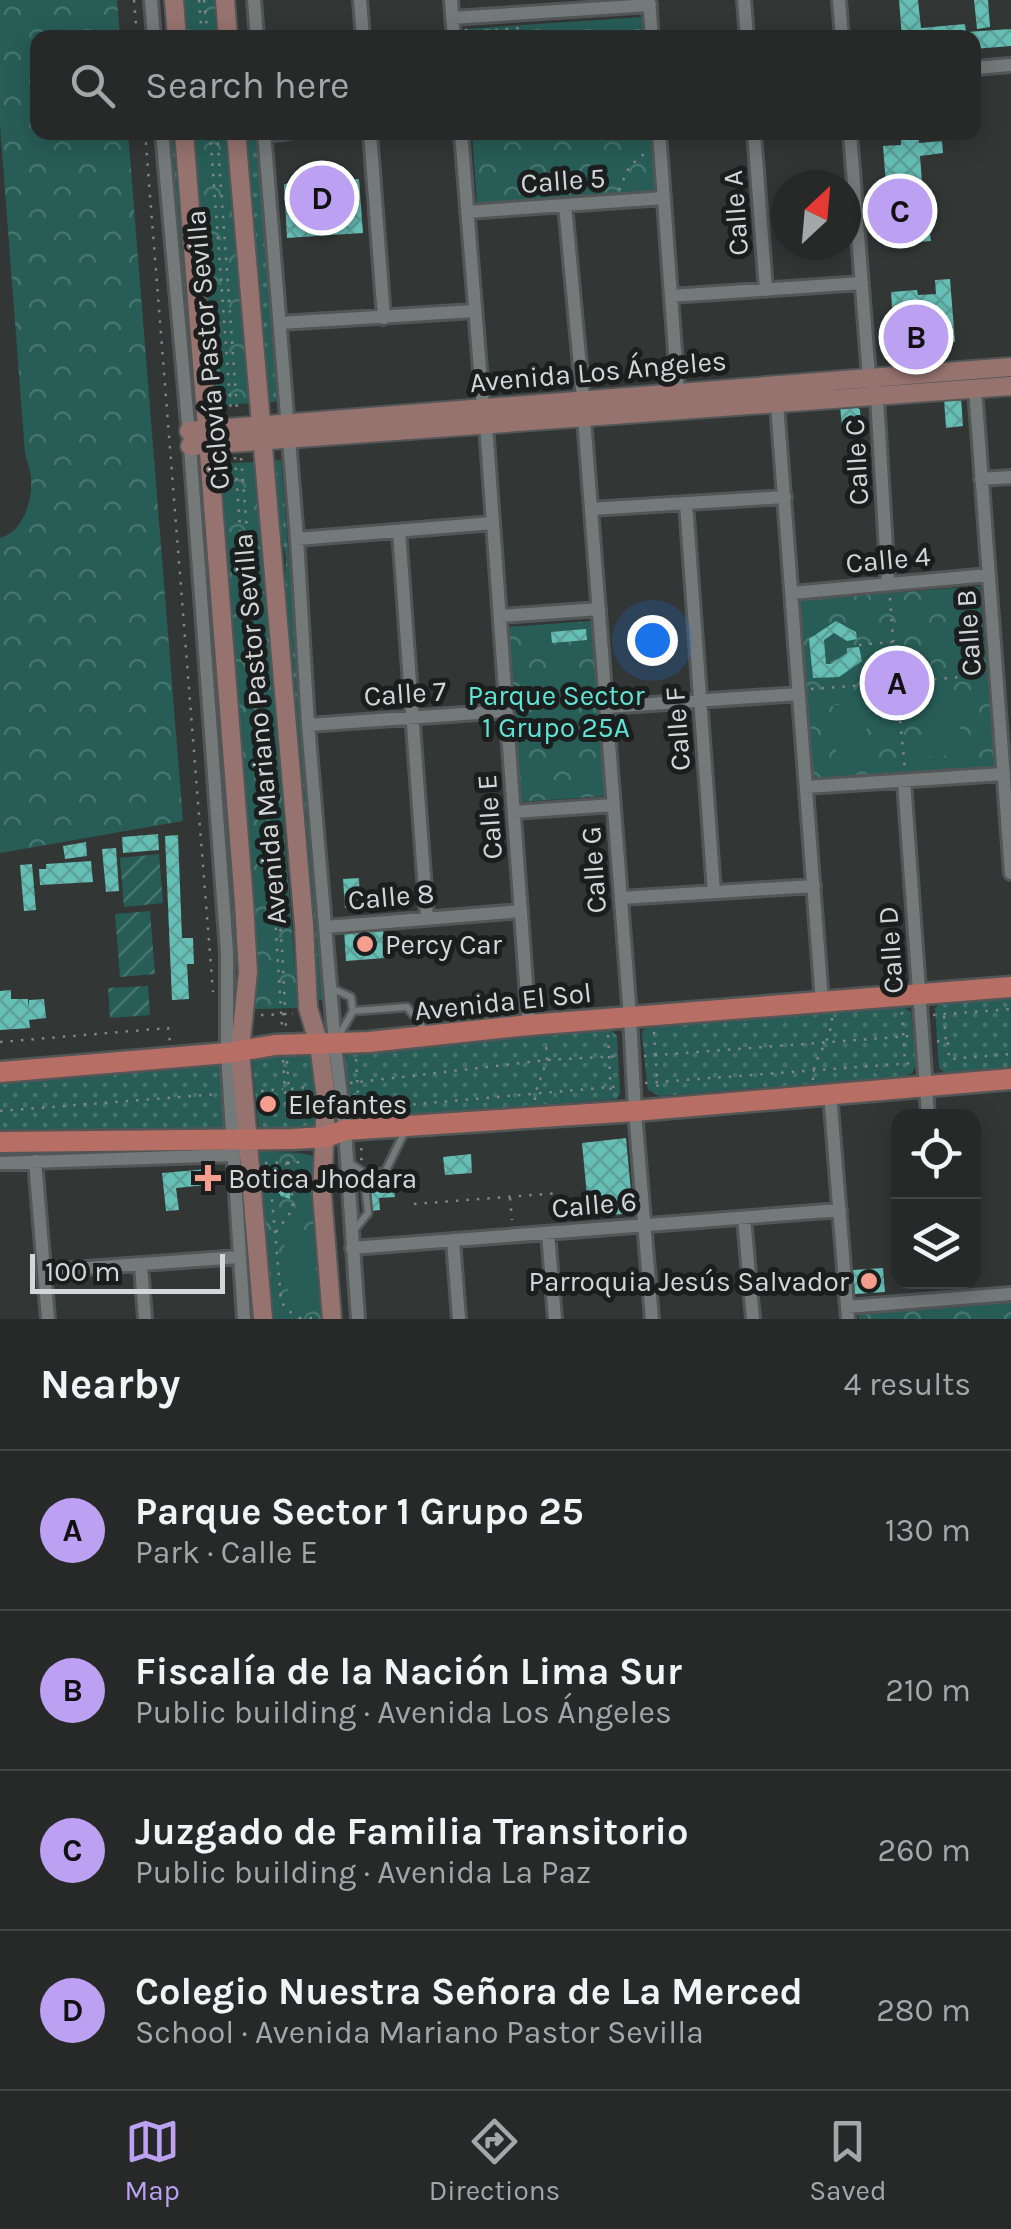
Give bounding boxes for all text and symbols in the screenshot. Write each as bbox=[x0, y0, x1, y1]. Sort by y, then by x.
search box bbox=[30, 30, 981, 140]
icon: search bbox=[65, 58, 120, 113]
text: Search here bbox=[145, 63, 349, 108]
pin: D bbox=[290, 160, 354, 236]
street label: Calle 5 bbox=[519, 161, 607, 200]
street label: Calle A bbox=[716, 169, 755, 257]
north arrow bbox=[771, 170, 861, 260]
pin: C bbox=[868, 174, 932, 248]
street label: Ciclovía Pastor Sevilla bbox=[179, 209, 236, 491]
pin: B bbox=[884, 300, 948, 374]
street label: Avenida Los Ángeles bbox=[468, 343, 728, 399]
street label: Calle C bbox=[838, 418, 875, 506]
street label: Avenida Mariano Pastor Sevilla bbox=[226, 532, 293, 926]
street label: Calle 4 bbox=[844, 539, 932, 580]
street label: Calle B bbox=[949, 589, 988, 677]
your location bbox=[627, 615, 678, 666]
pin: A bbox=[864, 646, 930, 720]
street label: Calle 7 bbox=[363, 674, 447, 713]
park label: Parque Sector 1 Grupo 25A bbox=[467, 679, 645, 744]
street label: Calle F bbox=[658, 686, 697, 772]
street label: Calle E bbox=[470, 773, 509, 861]
street label: Calle G bbox=[574, 825, 613, 915]
street label: Calle 8 bbox=[347, 876, 436, 917]
street label: Calle D bbox=[871, 905, 910, 995]
place label: Percy Car bbox=[385, 928, 503, 961]
marker: Percy Car bbox=[354, 933, 376, 955]
street label: Avenida El Sol bbox=[413, 976, 593, 1027]
place label: Elefantes bbox=[288, 1088, 407, 1121]
marker: Elefantes bbox=[257, 1093, 279, 1115]
map controls bbox=[891, 1109, 981, 1289]
button: locate bbox=[891, 1109, 981, 1199]
place label: Botica Jhodara bbox=[228, 1162, 417, 1195]
marker: Botica Jhodara bbox=[197, 1167, 219, 1189]
street label: Calle 6 bbox=[550, 1184, 638, 1225]
button: layers bbox=[891, 1199, 981, 1289]
scale bar bbox=[30, 1249, 225, 1294]
text: 100 m bbox=[45, 1255, 120, 1288]
place label: Parroquia Jesús Salvador bbox=[528, 1265, 850, 1298]
marker: Parroquia Jesús Salvador bbox=[858, 1270, 880, 1292]
text: Nearby bbox=[40, 1359, 180, 1409]
text: 4 results bbox=[844, 1366, 971, 1403]
text: Parque Sector 1 Grupo 25 bbox=[135, 1489, 584, 1534]
text: A bbox=[62, 1512, 83, 1549]
text: 130 m bbox=[885, 1512, 971, 1549]
text: Park · Calle E bbox=[135, 1534, 318, 1571]
text: Fiscalía de la Nación Lima Sur bbox=[135, 1649, 682, 1694]
text: B bbox=[62, 1672, 83, 1709]
text: 210 m bbox=[885, 1672, 971, 1709]
text: Public building · Avenida Los Ángeles bbox=[135, 1694, 672, 1731]
text: Juzgado de Familia Transitorio bbox=[135, 1809, 689, 1854]
text: C bbox=[62, 1832, 83, 1869]
text: 260 m bbox=[878, 1832, 971, 1869]
text: Public building · Avenida La Paz bbox=[135, 1854, 591, 1891]
text: Colegio Nuestra Señora de La Merced bbox=[135, 1969, 803, 2014]
text: D bbox=[62, 1992, 83, 2029]
text: 280 m bbox=[876, 1992, 971, 2029]
text: School · Avenida Mariano Pastor Sevilla bbox=[135, 2014, 704, 2051]
tab: Map bbox=[124, 2114, 180, 2207]
tab: Directions bbox=[429, 2114, 560, 2207]
tab: Saved bbox=[809, 2114, 887, 2207]

